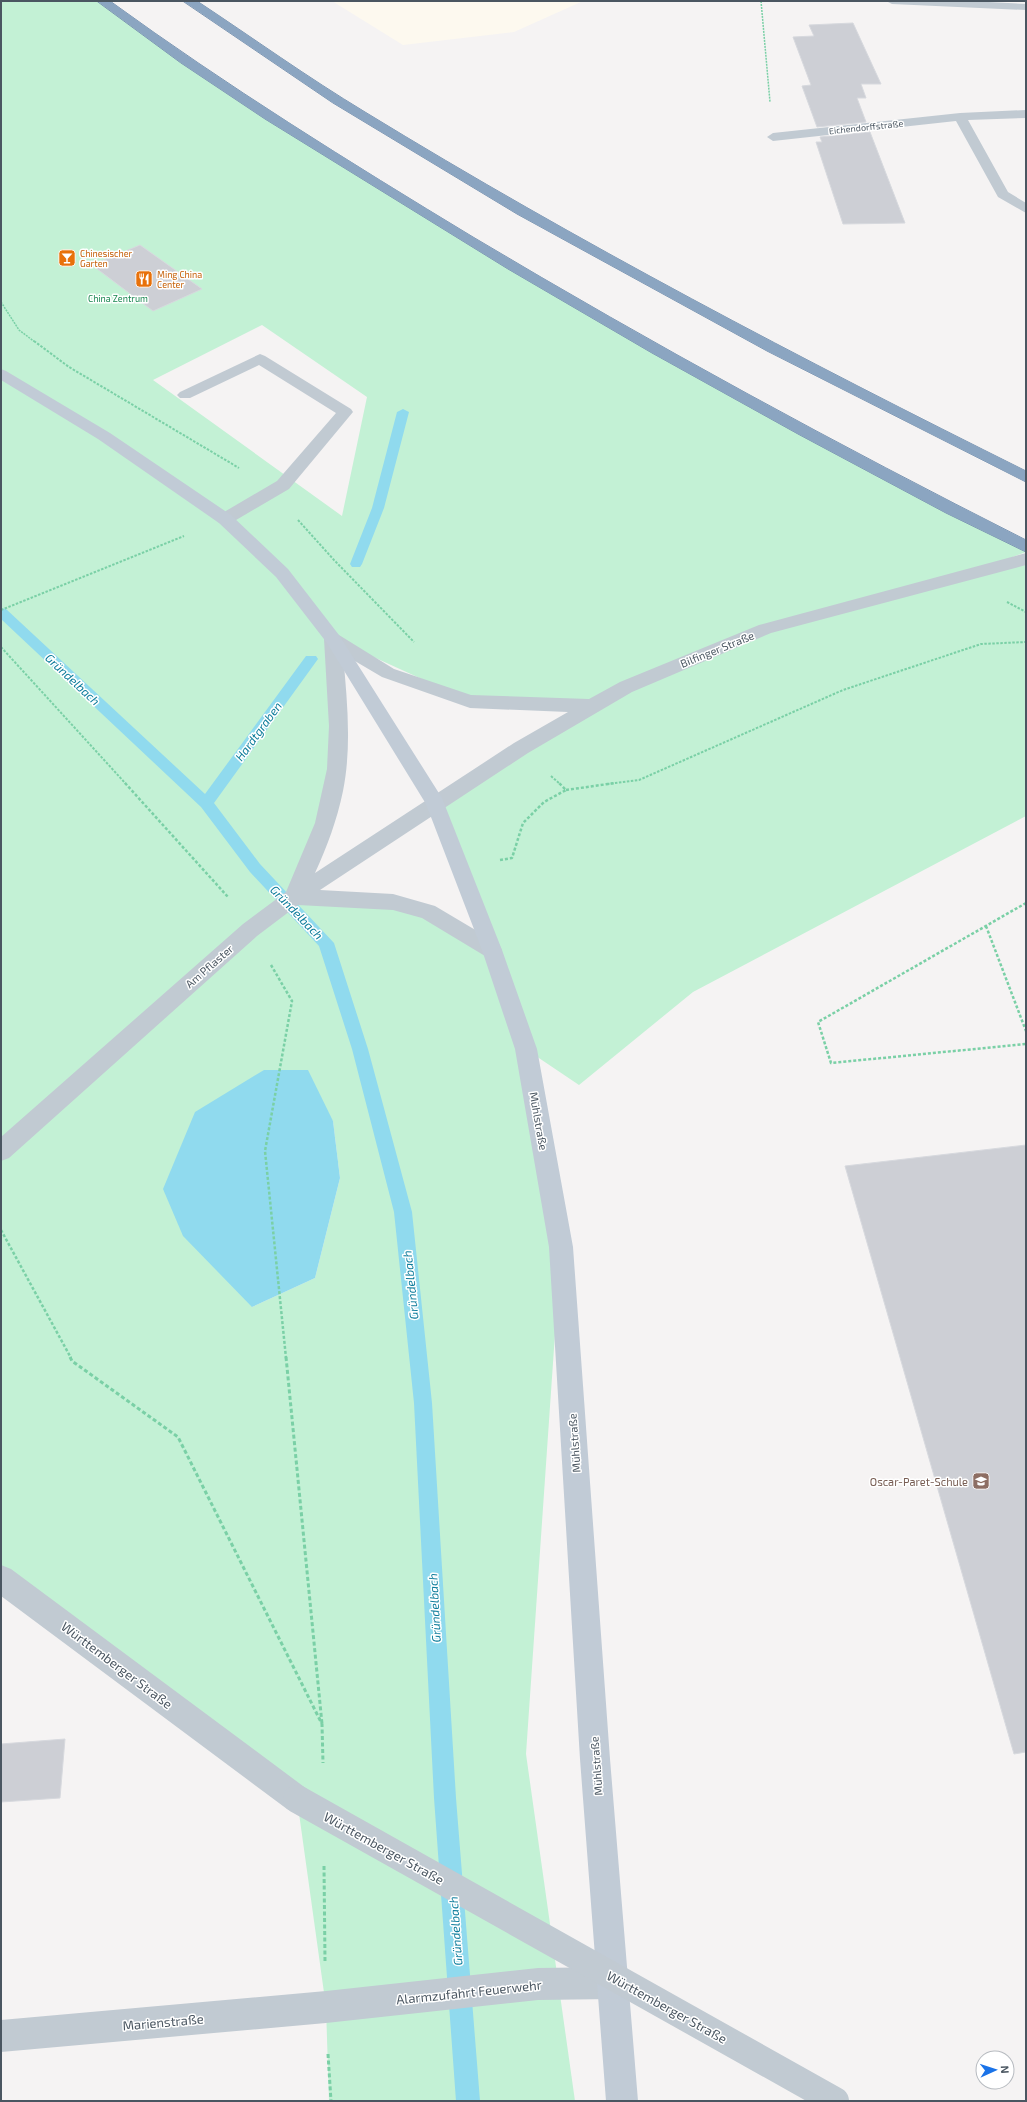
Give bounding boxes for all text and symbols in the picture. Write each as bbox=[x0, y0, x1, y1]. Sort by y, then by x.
street label: Eichendorffstraße bbox=[828, 118, 904, 136]
bar icon: Chinesischer Garten bbox=[57, 248, 77, 268]
place label: Chinesischer Garten bbox=[80, 248, 132, 269]
restaurant icon: Ming China Center bbox=[134, 269, 154, 289]
place label: Ming China Center bbox=[157, 269, 202, 290]
park label: China Zentrum bbox=[88, 293, 148, 304]
street label: Bilfinger Straße bbox=[678, 628, 756, 670]
water label: Gründelbach bbox=[43, 650, 103, 708]
water label: Hardtgraben bbox=[232, 699, 284, 763]
water label: Gründelbach bbox=[268, 882, 326, 942]
street label: Am Pflaster bbox=[183, 941, 236, 990]
street label: Mühlstraße bbox=[527, 1091, 551, 1151]
water label: Gründelbach bbox=[399, 1250, 421, 1320]
street label: Mühlstraße bbox=[565, 1413, 583, 1473]
school or university icon: Oscar-Paret-Schule bbox=[971, 1471, 991, 1491]
place label: Oscar-Paret-Schule bbox=[870, 1475, 968, 1488]
water label: Gründelbach bbox=[425, 1573, 443, 1643]
street label: Württemberger Straße bbox=[58, 1618, 176, 1712]
street label: Mühlstraße bbox=[587, 1736, 605, 1796]
street label: Württemberger Straße bbox=[321, 1808, 447, 1888]
water label: Gründelbach bbox=[446, 1896, 464, 1966]
street label: Württemberger Straße bbox=[604, 1967, 730, 2047]
street label: Alarmzufahrt Feuerwehr bbox=[395, 1976, 543, 2008]
street label: Marienstraße bbox=[122, 2010, 204, 2034]
north arrow bbox=[975, 2050, 1015, 2090]
text: N bbox=[999, 2065, 1012, 2074]

